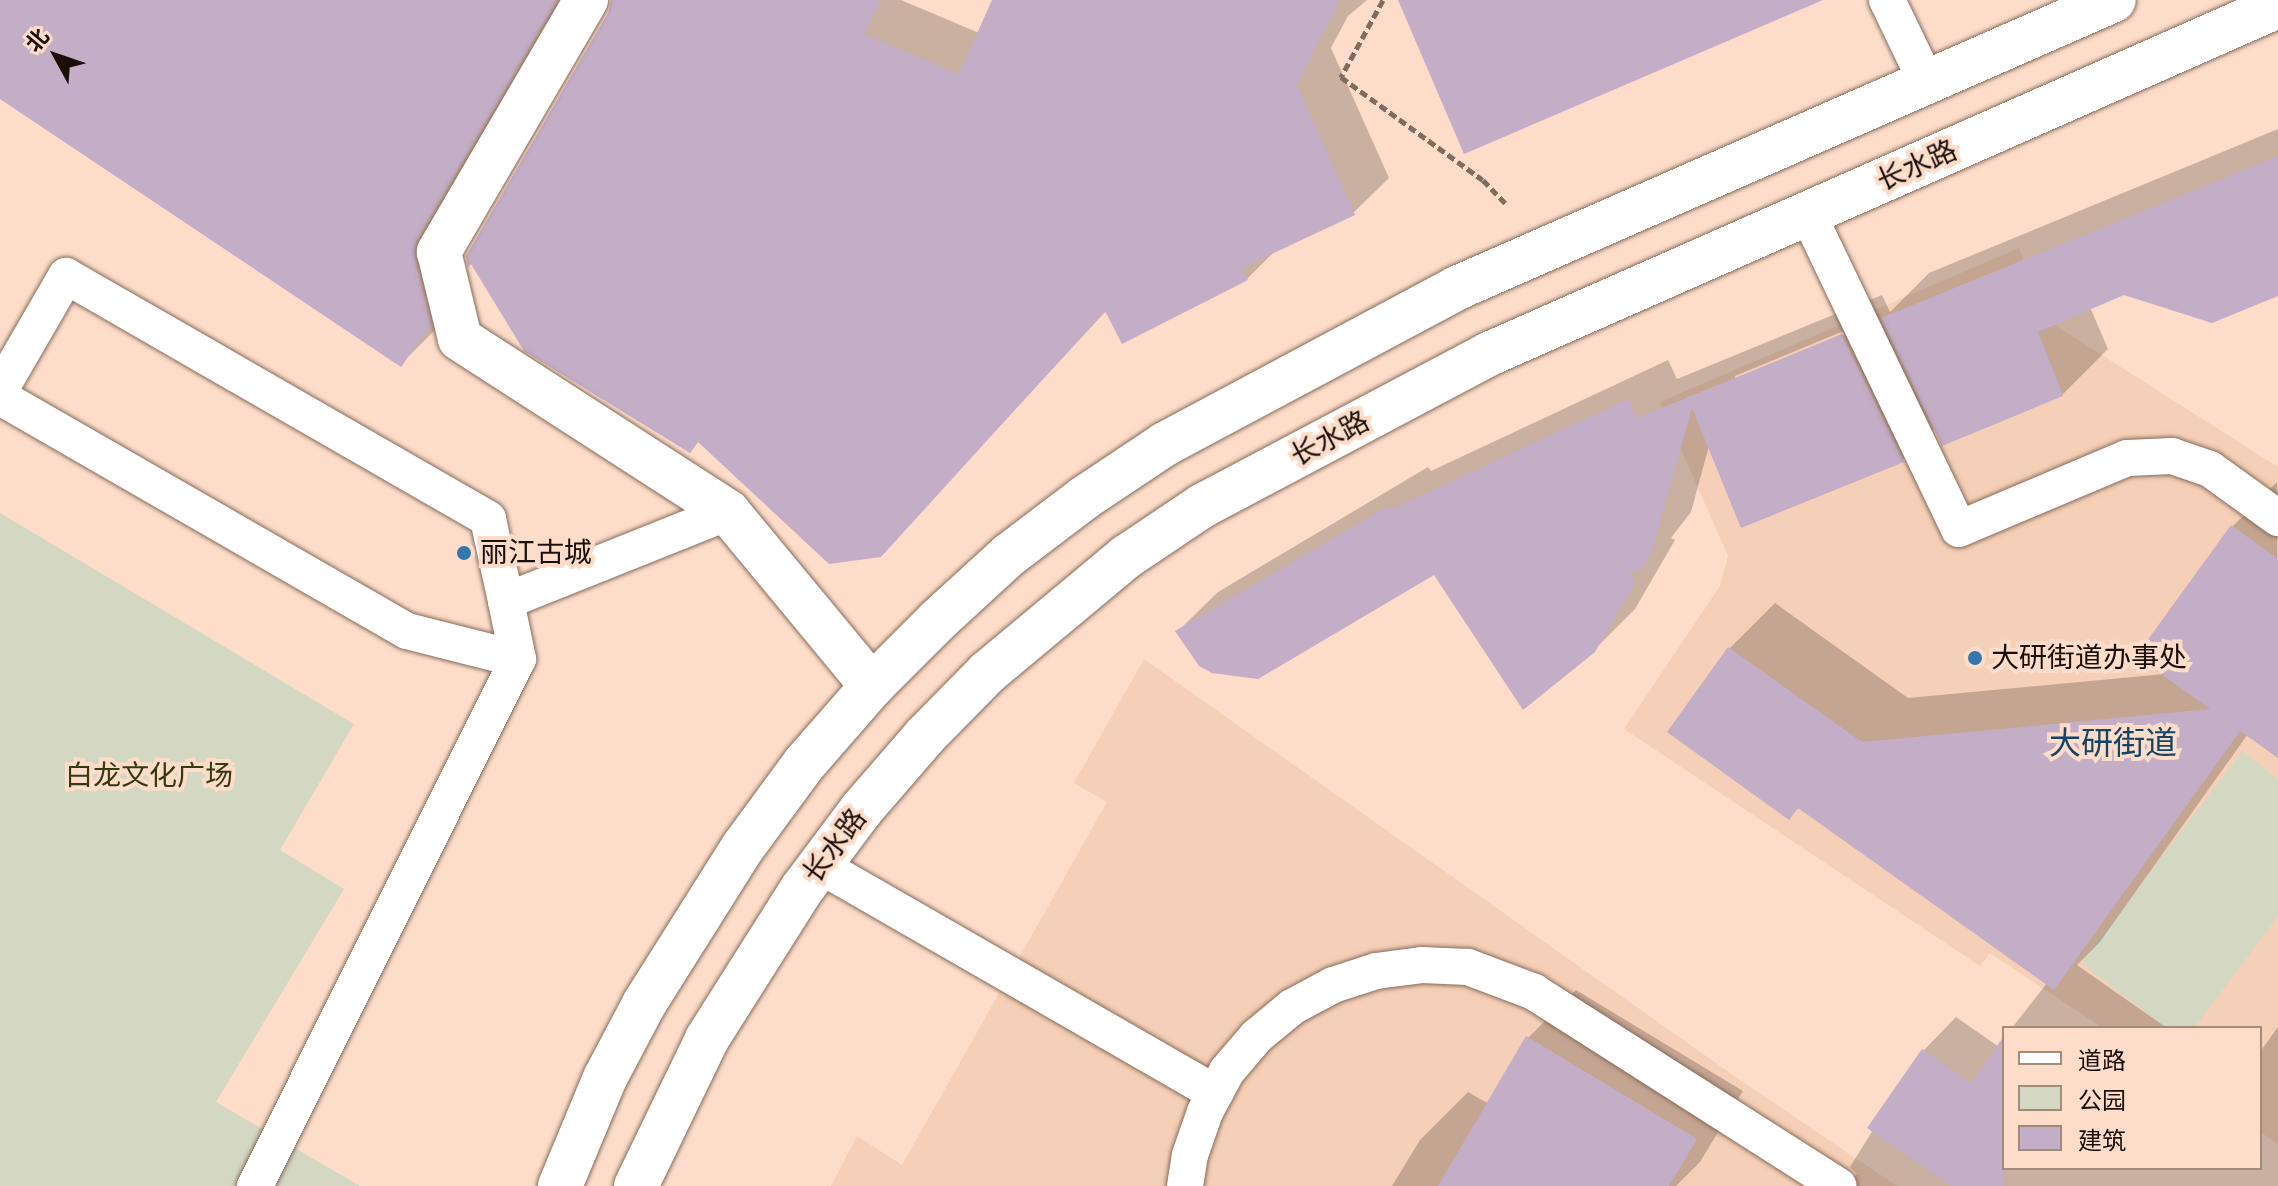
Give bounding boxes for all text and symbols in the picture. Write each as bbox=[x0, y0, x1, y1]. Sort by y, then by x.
north arrow bbox=[16, 16, 96, 96]
text: 北 bbox=[21, 24, 55, 57]
street label: 长水路 bbox=[1872, 134, 1962, 198]
street label: 长水路 bbox=[1285, 404, 1375, 474]
place label: 丽江古城 bbox=[480, 536, 592, 570]
marker: 丽江古城 bbox=[455, 544, 473, 562]
place label: 大研街道办事处 bbox=[1991, 641, 2187, 675]
marker: 大研街道办事处 bbox=[1966, 649, 1984, 667]
district label: 大研街道 bbox=[2049, 725, 2177, 763]
park label: 白龙文化广场 bbox=[65, 759, 233, 793]
street label: 长水路 bbox=[796, 802, 874, 890]
legend bbox=[2002, 1026, 2262, 1170]
text: 道路 bbox=[2078, 1047, 2126, 1075]
text: 公园 bbox=[2078, 1087, 2126, 1115]
text: 建筑 bbox=[2078, 1127, 2126, 1155]

